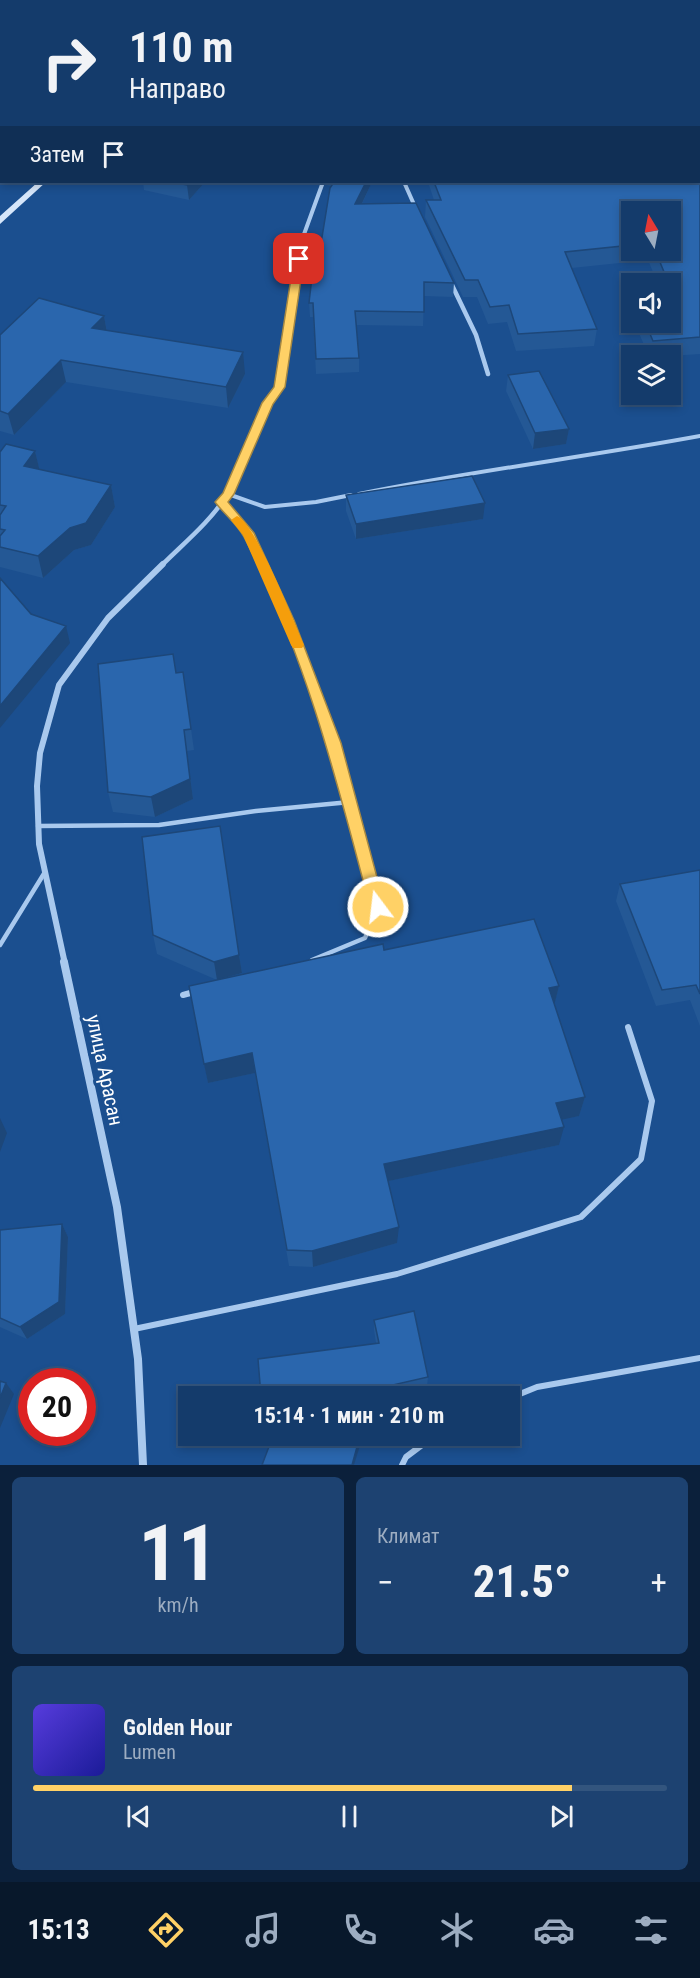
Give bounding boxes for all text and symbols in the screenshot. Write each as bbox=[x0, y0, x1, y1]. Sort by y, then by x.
text: 110 m bbox=[129, 23, 234, 72]
icon: right bbox=[30, 24, 108, 102]
text: Направо bbox=[129, 73, 226, 105]
icon: arrive bbox=[97, 138, 130, 171]
text: Затем bbox=[30, 142, 85, 167]
north arrow bbox=[621, 201, 681, 261]
map controls bbox=[621, 201, 681, 405]
pin bbox=[273, 233, 324, 284]
icon: arrive bbox=[282, 242, 315, 275]
button: sound bbox=[621, 273, 681, 333]
button: layers bbox=[621, 345, 681, 405]
position arrow bbox=[346, 875, 410, 939]
street label: улица Арасан bbox=[82, 1012, 128, 1128]
speed limit sign: 20 bbox=[18, 1368, 96, 1446]
text: 15:14 · 1 мин · 210 m bbox=[254, 1403, 444, 1428]
text: 11 bbox=[139, 1508, 217, 1599]
text: Климат bbox=[377, 1524, 439, 1548]
text: 21.5° bbox=[473, 1555, 571, 1608]
text: − bbox=[377, 1563, 394, 1602]
text: + bbox=[651, 1563, 667, 1602]
text: km/h bbox=[157, 1593, 199, 1617]
text: Golden Hour bbox=[123, 1715, 232, 1740]
text: Lumen bbox=[123, 1740, 176, 1764]
icon: previous bbox=[122, 1800, 155, 1833]
icon: pause bbox=[333, 1800, 366, 1833]
icon: next bbox=[545, 1800, 578, 1833]
icon: directions bbox=[145, 1909, 187, 1951]
icon: music bbox=[242, 1909, 284, 1951]
icon: phone bbox=[339, 1909, 381, 1951]
icon: climate bbox=[436, 1909, 478, 1951]
icon: car bbox=[533, 1909, 575, 1951]
icon: filters bbox=[630, 1909, 672, 1951]
text: 15:13 bbox=[28, 1914, 90, 1946]

